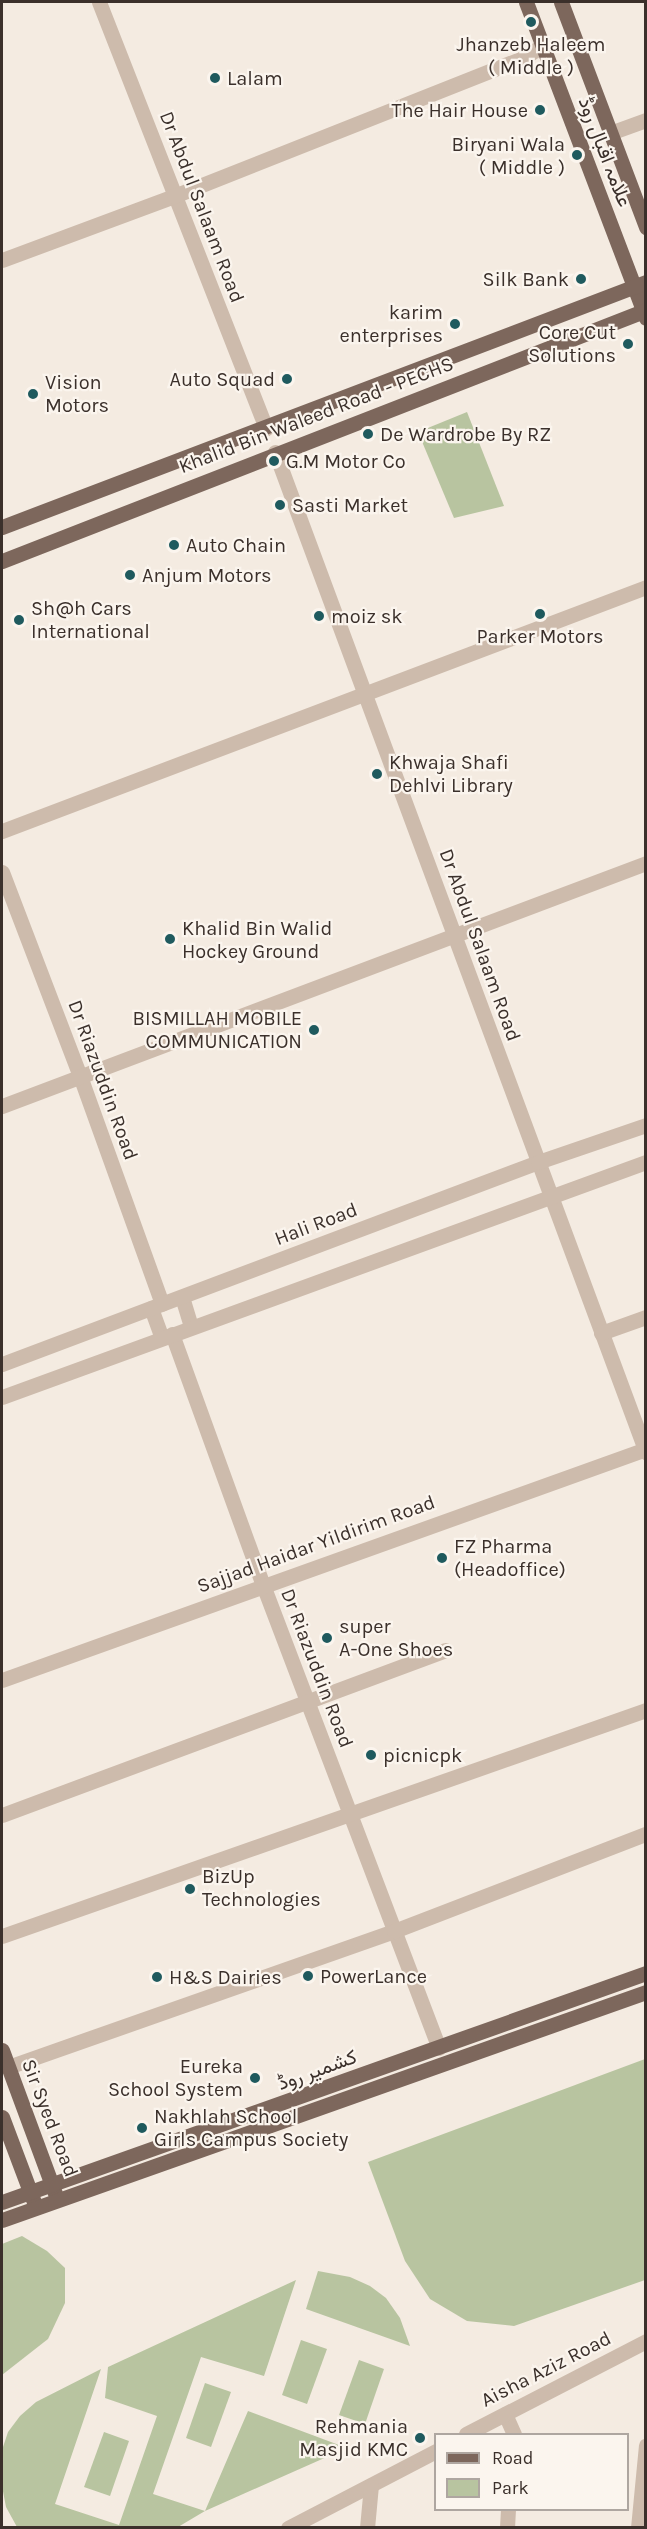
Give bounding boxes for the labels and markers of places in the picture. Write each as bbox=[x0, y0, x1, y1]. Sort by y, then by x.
marker: Jhanzeb Haleem ( Middle ) bbox=[524, 15, 538, 29]
place label: Jhanzeb Haleem ( Middle ) bbox=[457, 32, 605, 79]
place label: Lalam bbox=[227, 66, 283, 90]
marker: Lalam bbox=[208, 71, 222, 85]
place label: The Hair House bbox=[391, 98, 528, 122]
marker: The Hair House bbox=[533, 103, 547, 117]
place label: Biryani Wala ( Middle ) bbox=[451, 132, 565, 179]
marker: Biryani Wala ( Middle ) bbox=[570, 148, 584, 162]
place label: Silk Bank bbox=[483, 267, 569, 291]
marker: Silk Bank bbox=[574, 272, 588, 286]
place label: karim enterprises bbox=[339, 300, 443, 347]
marker: karim enterprises bbox=[448, 317, 462, 331]
place label: Core Cut Solutions bbox=[528, 320, 616, 367]
marker: Core Cut Solutions bbox=[621, 337, 635, 351]
place label: Auto Squad bbox=[169, 367, 275, 391]
place label: Vision Motors bbox=[45, 371, 109, 418]
marker: Auto Squad bbox=[280, 372, 294, 386]
marker: Vision Motors bbox=[26, 387, 40, 401]
place label: De Wardrobe By RZ bbox=[380, 422, 551, 446]
marker: De Wardrobe By RZ bbox=[361, 427, 375, 441]
place label: G.M Motor Co bbox=[286, 449, 406, 473]
marker: G.M Motor Co bbox=[267, 454, 281, 468]
place label: Sasti Market bbox=[292, 493, 408, 517]
marker: Sasti Market bbox=[273, 498, 287, 512]
place label: Auto Chain bbox=[186, 533, 286, 557]
marker: Auto Chain bbox=[167, 538, 181, 552]
place label: Anjum Motors bbox=[142, 563, 271, 587]
marker: Anjum Motors bbox=[123, 568, 137, 582]
place label: Sh@h Cars International bbox=[31, 596, 150, 643]
place label: moiz sk bbox=[331, 604, 403, 628]
marker: Parker Motors bbox=[533, 607, 547, 621]
marker: moiz sk bbox=[312, 609, 326, 623]
marker: Sh@h Cars International bbox=[12, 613, 26, 627]
place label: Parker Motors bbox=[477, 624, 603, 648]
place label: Khwaja Shafi Dehlvi Library bbox=[389, 750, 513, 797]
marker: Khwaja Shafi Dehlvi Library bbox=[370, 767, 384, 781]
place label: Khalid Bin Walid Hockey Ground bbox=[182, 916, 332, 963]
marker: Khalid Bin Walid Hockey Ground bbox=[163, 932, 177, 946]
place label: BISMILLAH MOBILE COMMUNICATION bbox=[133, 1006, 302, 1053]
marker: BISMILLAH MOBILE COMMUNICATION bbox=[307, 1023, 321, 1037]
place label: FZ Pharma (Headoffice) bbox=[454, 1534, 566, 1581]
marker: FZ Pharma (Headoffice) bbox=[435, 1551, 449, 1565]
place label: super A-One Shoes bbox=[339, 1614, 453, 1661]
marker: super A-One Shoes bbox=[320, 1631, 334, 1645]
place label: picnicpk bbox=[383, 1743, 462, 1767]
marker: picnicpk bbox=[364, 1748, 378, 1762]
place label: BizUp Technologies bbox=[202, 1865, 321, 1912]
marker: BizUp Technologies bbox=[183, 1882, 197, 1896]
place label: PowerLance bbox=[320, 1964, 427, 1988]
place label: H&S Dairies bbox=[169, 1965, 282, 1989]
marker: PowerLance bbox=[301, 1969, 315, 1983]
marker: H&S Dairies bbox=[150, 1970, 164, 1984]
place label: Eureka School System bbox=[108, 2054, 243, 2101]
marker: Eureka School System bbox=[248, 2071, 262, 2085]
place label: Nakhlah School Girls Campus Society bbox=[154, 2104, 348, 2151]
marker: Nakhlah School Girls Campus Society bbox=[135, 2121, 149, 2135]
place label: Rehmania Masjid KMC bbox=[299, 2414, 408, 2461]
marker: Rehmania Masjid KMC bbox=[413, 2431, 427, 2445]

